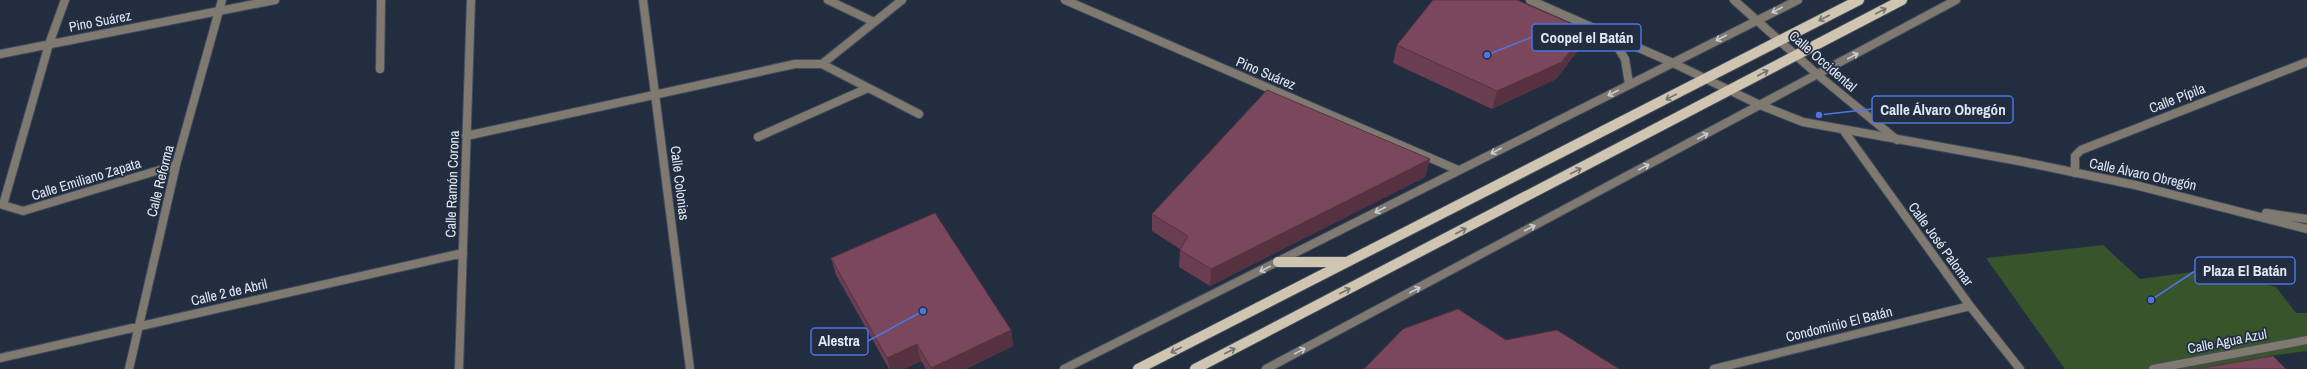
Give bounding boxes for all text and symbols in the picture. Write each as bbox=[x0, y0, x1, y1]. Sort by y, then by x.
street label: Pino Suárez bbox=[67, 6, 133, 36]
one-way arrow bbox=[1771, 7, 1783, 15]
one-way arrow bbox=[1875, 7, 1887, 15]
one-way arrow bbox=[1818, 15, 1830, 22]
callout: Coopel el Batán bbox=[1532, 24, 1641, 51]
text: Coopel el Batán bbox=[1541, 27, 1633, 48]
street label: Calle Occidental bbox=[1785, 27, 1861, 95]
one-way arrow bbox=[1716, 35, 1728, 43]
street label: Pino Suárez bbox=[1233, 52, 1299, 94]
one-way arrow bbox=[1846, 52, 1858, 59]
one-way arrow bbox=[1757, 69, 1769, 77]
street label: Calle Pípila bbox=[2146, 79, 2208, 117]
one-way arrow bbox=[1607, 89, 1619, 97]
one-way arrow bbox=[1665, 94, 1677, 101]
callout: Calle Álvaro Obregón bbox=[1872, 96, 2013, 123]
text: Calle Álvaro Obregón bbox=[1880, 99, 2006, 120]
street label: Calle Ramón Corona bbox=[441, 130, 463, 238]
one-way arrow bbox=[1697, 132, 1709, 139]
street label: Calle Reforma bbox=[142, 143, 178, 219]
street label: Calle Colonias bbox=[667, 145, 694, 221]
one-way arrow bbox=[1491, 148, 1503, 155]
street label: Calle Emiliano Zapata bbox=[29, 154, 144, 204]
street label: Calle Álvaro Obregón bbox=[2088, 154, 2198, 194]
one-way arrow bbox=[1638, 163, 1650, 171]
one-way arrow bbox=[1570, 167, 1582, 174]
street label: Calle José Palomar bbox=[1904, 198, 1978, 290]
one-way arrow bbox=[1375, 206, 1387, 214]
one-way arrow bbox=[1523, 224, 1535, 232]
one-way arrow bbox=[1454, 227, 1466, 234]
callout: Plaza El Batán bbox=[2195, 257, 2295, 284]
text: Plaza El Batán bbox=[2203, 260, 2287, 281]
one-way arrow bbox=[1259, 266, 1271, 273]
street label: Calle 2 de Abril bbox=[189, 274, 269, 310]
one-way arrow bbox=[1409, 285, 1421, 293]
one-way arrow bbox=[1339, 287, 1351, 294]
street label: Condominio El Batán bbox=[1784, 302, 1894, 346]
street label: Calle Agua Azul bbox=[2186, 324, 2268, 358]
callout: Alestra bbox=[811, 328, 868, 355]
text: Alestra bbox=[818, 330, 860, 351]
one-way arrow bbox=[1294, 346, 1306, 354]
one-way arrow bbox=[1170, 347, 1182, 354]
one-way arrow bbox=[1224, 347, 1236, 354]

